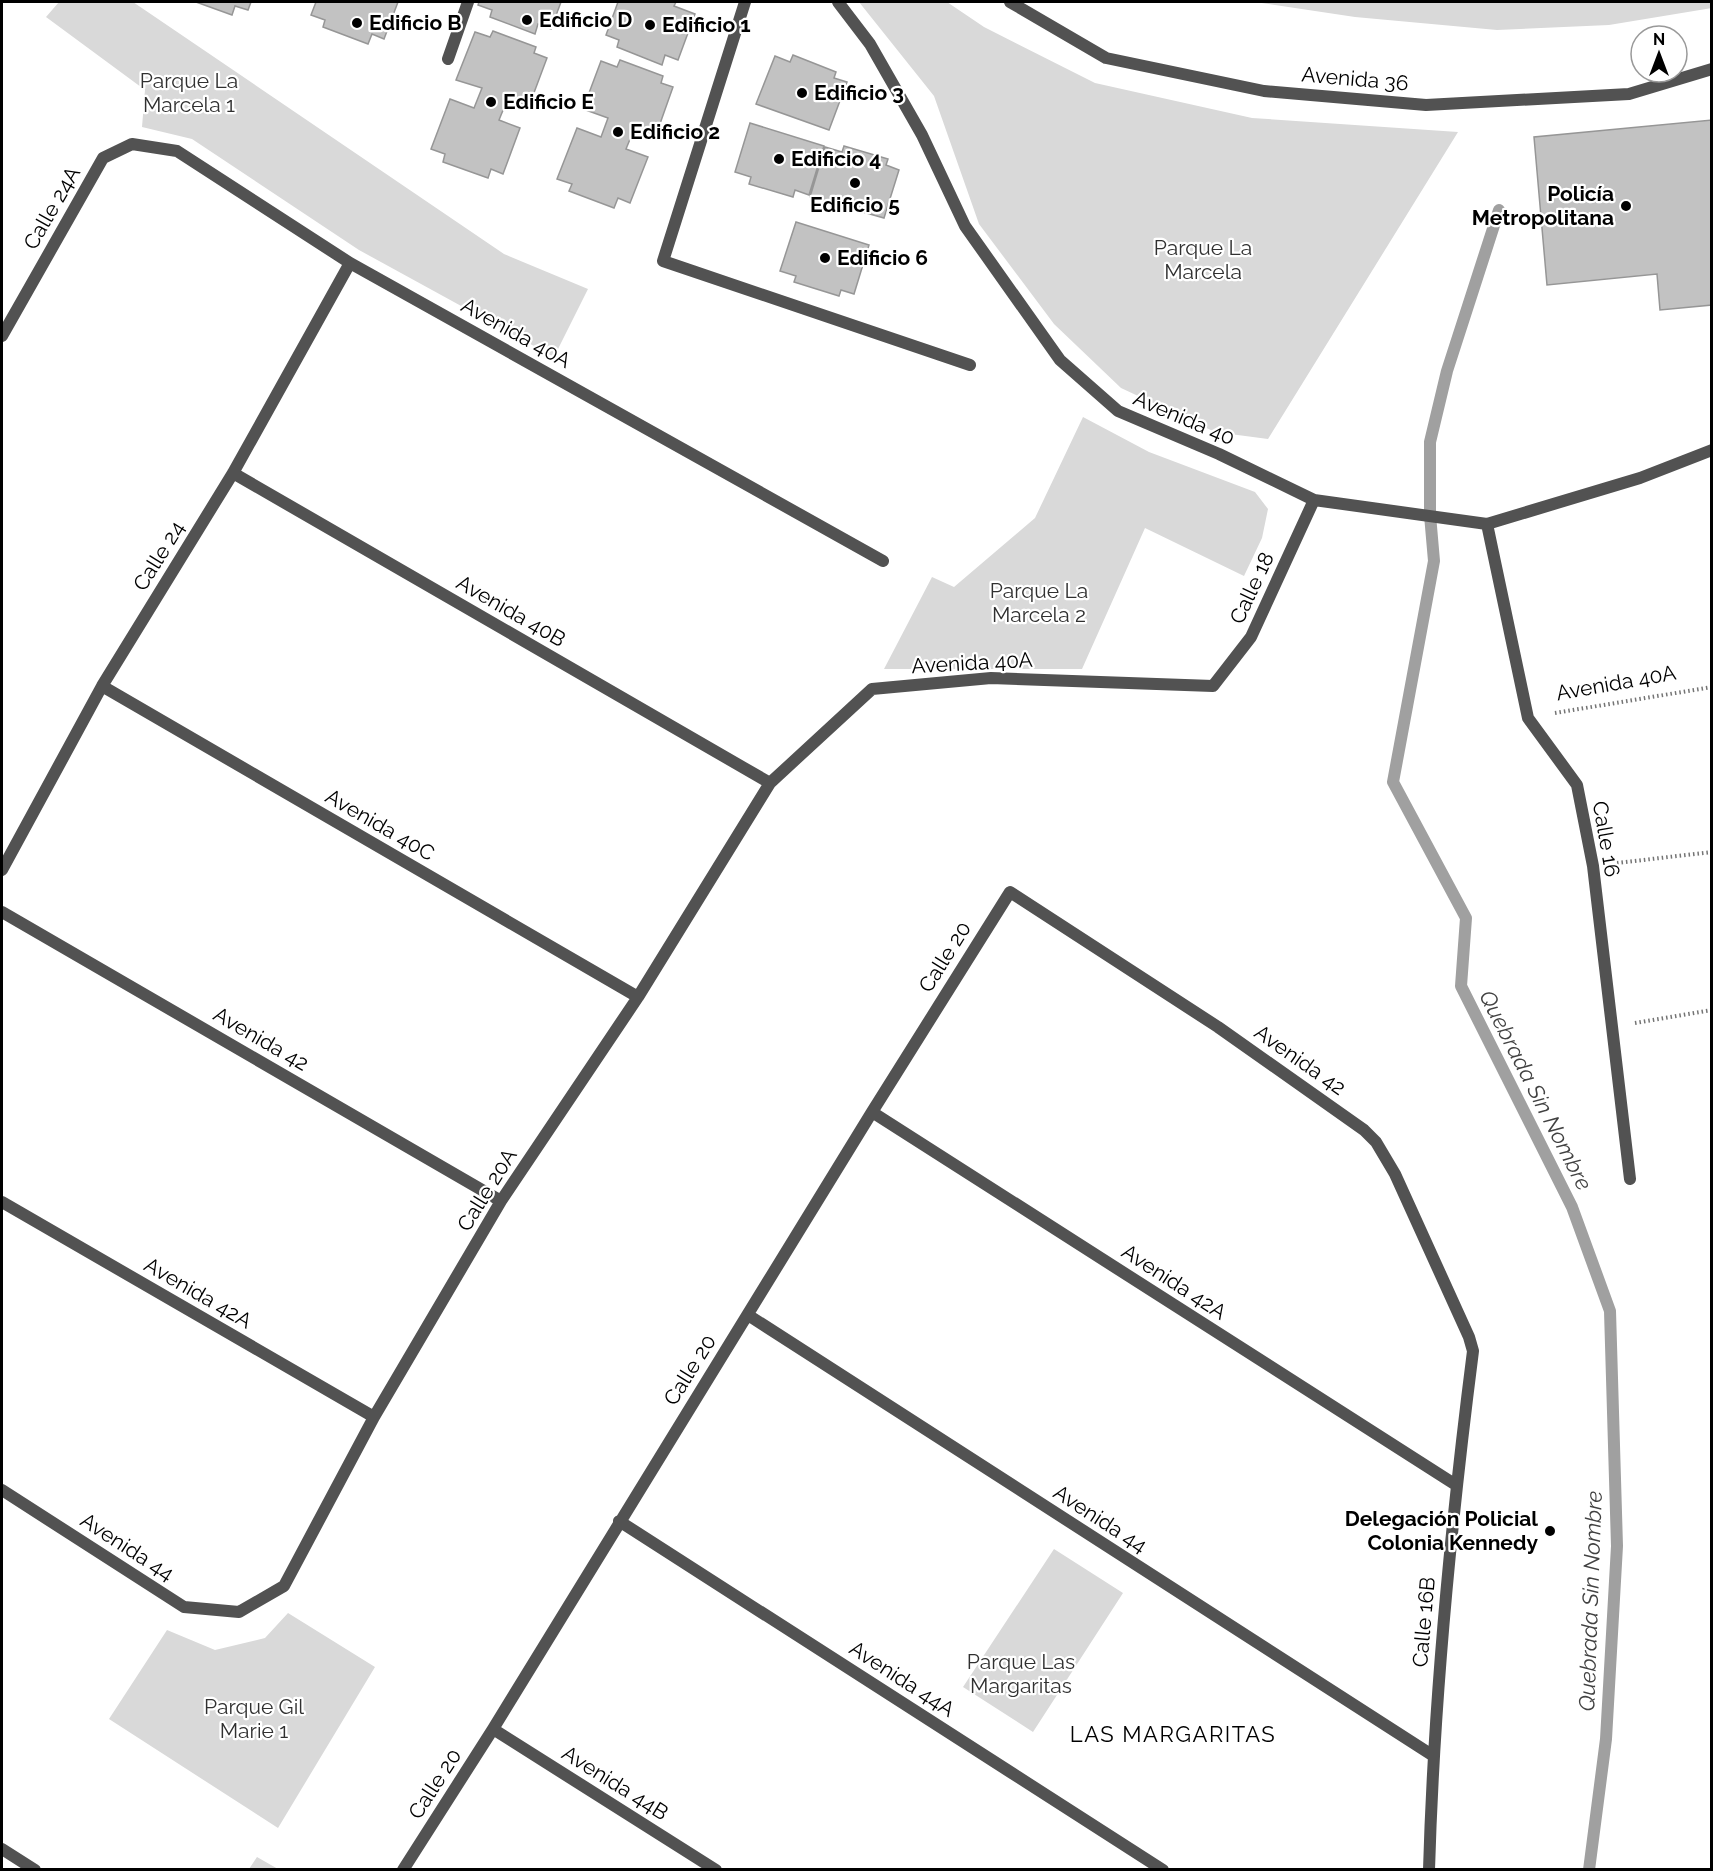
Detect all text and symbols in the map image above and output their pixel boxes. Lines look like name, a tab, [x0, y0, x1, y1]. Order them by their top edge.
place label: Edificio D	[539, 7, 632, 32]
place label: Edificio B	[369, 10, 462, 35]
place label: Edificio 1	[662, 12, 751, 37]
marker: Edificio D	[520, 13, 534, 27]
marker: Edificio B	[350, 16, 364, 30]
marker: Edificio 1	[643, 18, 657, 32]
north arrow	[1629, 24, 1689, 84]
text: N	[1653, 30, 1665, 49]
street label: Avenida 36	[1301, 61, 1410, 96]
park label: Parque La Marcela 1	[140, 68, 238, 117]
place label: Edificio 3	[814, 80, 904, 105]
marker: Edificio 3	[795, 86, 809, 100]
place label: Edificio E	[503, 89, 594, 114]
marker: Edificio E	[484, 95, 498, 109]
place label: Edificio 2	[630, 119, 720, 144]
marker: Edificio 2	[611, 125, 625, 139]
place label: Edificio 4	[791, 146, 881, 171]
marker: Edificio 4	[772, 152, 786, 166]
street label: Calle 24A	[18, 162, 85, 254]
marker: Edificio 5	[848, 176, 862, 190]
place label: Policía Metropolitana	[1472, 181, 1614, 230]
place label: Edificio 5	[810, 192, 900, 217]
marker: Policía Metropolitana	[1619, 199, 1633, 213]
park label: Parque La Marcela	[1154, 235, 1252, 284]
place label: Edificio 6	[837, 245, 928, 270]
marker: Edificio 6	[818, 251, 832, 265]
street label: Avenida 40A	[457, 292, 575, 373]
street label: Avenida 40	[1130, 385, 1239, 450]
street label: Calle 24	[127, 516, 190, 595]
street label: Calle 18	[1224, 548, 1279, 628]
street label: Avenida 40B	[452, 569, 570, 652]
park label: Parque La Marcela 2	[990, 578, 1088, 627]
street label: Avenida 40A	[911, 647, 1033, 678]
street label: Avenida 40A	[1554, 660, 1678, 705]
street label: Avenida 40C	[321, 783, 439, 866]
street label: Calle 16	[1588, 799, 1625, 879]
street label: Calle 20	[913, 917, 976, 997]
water label: Quebrada Sin Nombre	[1474, 986, 1598, 1194]
street label: Avenida 42	[209, 1001, 313, 1076]
street label: Avenida 42	[1250, 1019, 1351, 1100]
street label: Calle 20A	[451, 1144, 522, 1236]
street label: Avenida 42A	[1117, 1238, 1231, 1325]
street label: Avenida 42A	[140, 1252, 256, 1333]
street label: Calle 20	[658, 1330, 721, 1410]
street label: Avenida 44	[1049, 1479, 1152, 1558]
water label: Quebrada Sin Nombre	[1573, 1490, 1607, 1712]
place label: Delegación Policial Colonia Kennedy	[1345, 1506, 1538, 1555]
street label: Avenida 44	[76, 1507, 179, 1586]
marker: Delegación Policial Colonia Kennedy	[1543, 1524, 1557, 1538]
street label: Calle 16B	[1407, 1576, 1440, 1668]
street label: Avenida 44A	[845, 1635, 960, 1722]
park label: Parque Las Margaritas	[967, 1649, 1075, 1698]
park label: Parque Gil Marie 1	[204, 1694, 304, 1743]
district label: LAS MARGARITAS	[1070, 1721, 1276, 1747]
street label: Avenida 44B	[558, 1740, 673, 1825]
street label: Calle 20	[403, 1744, 467, 1824]

